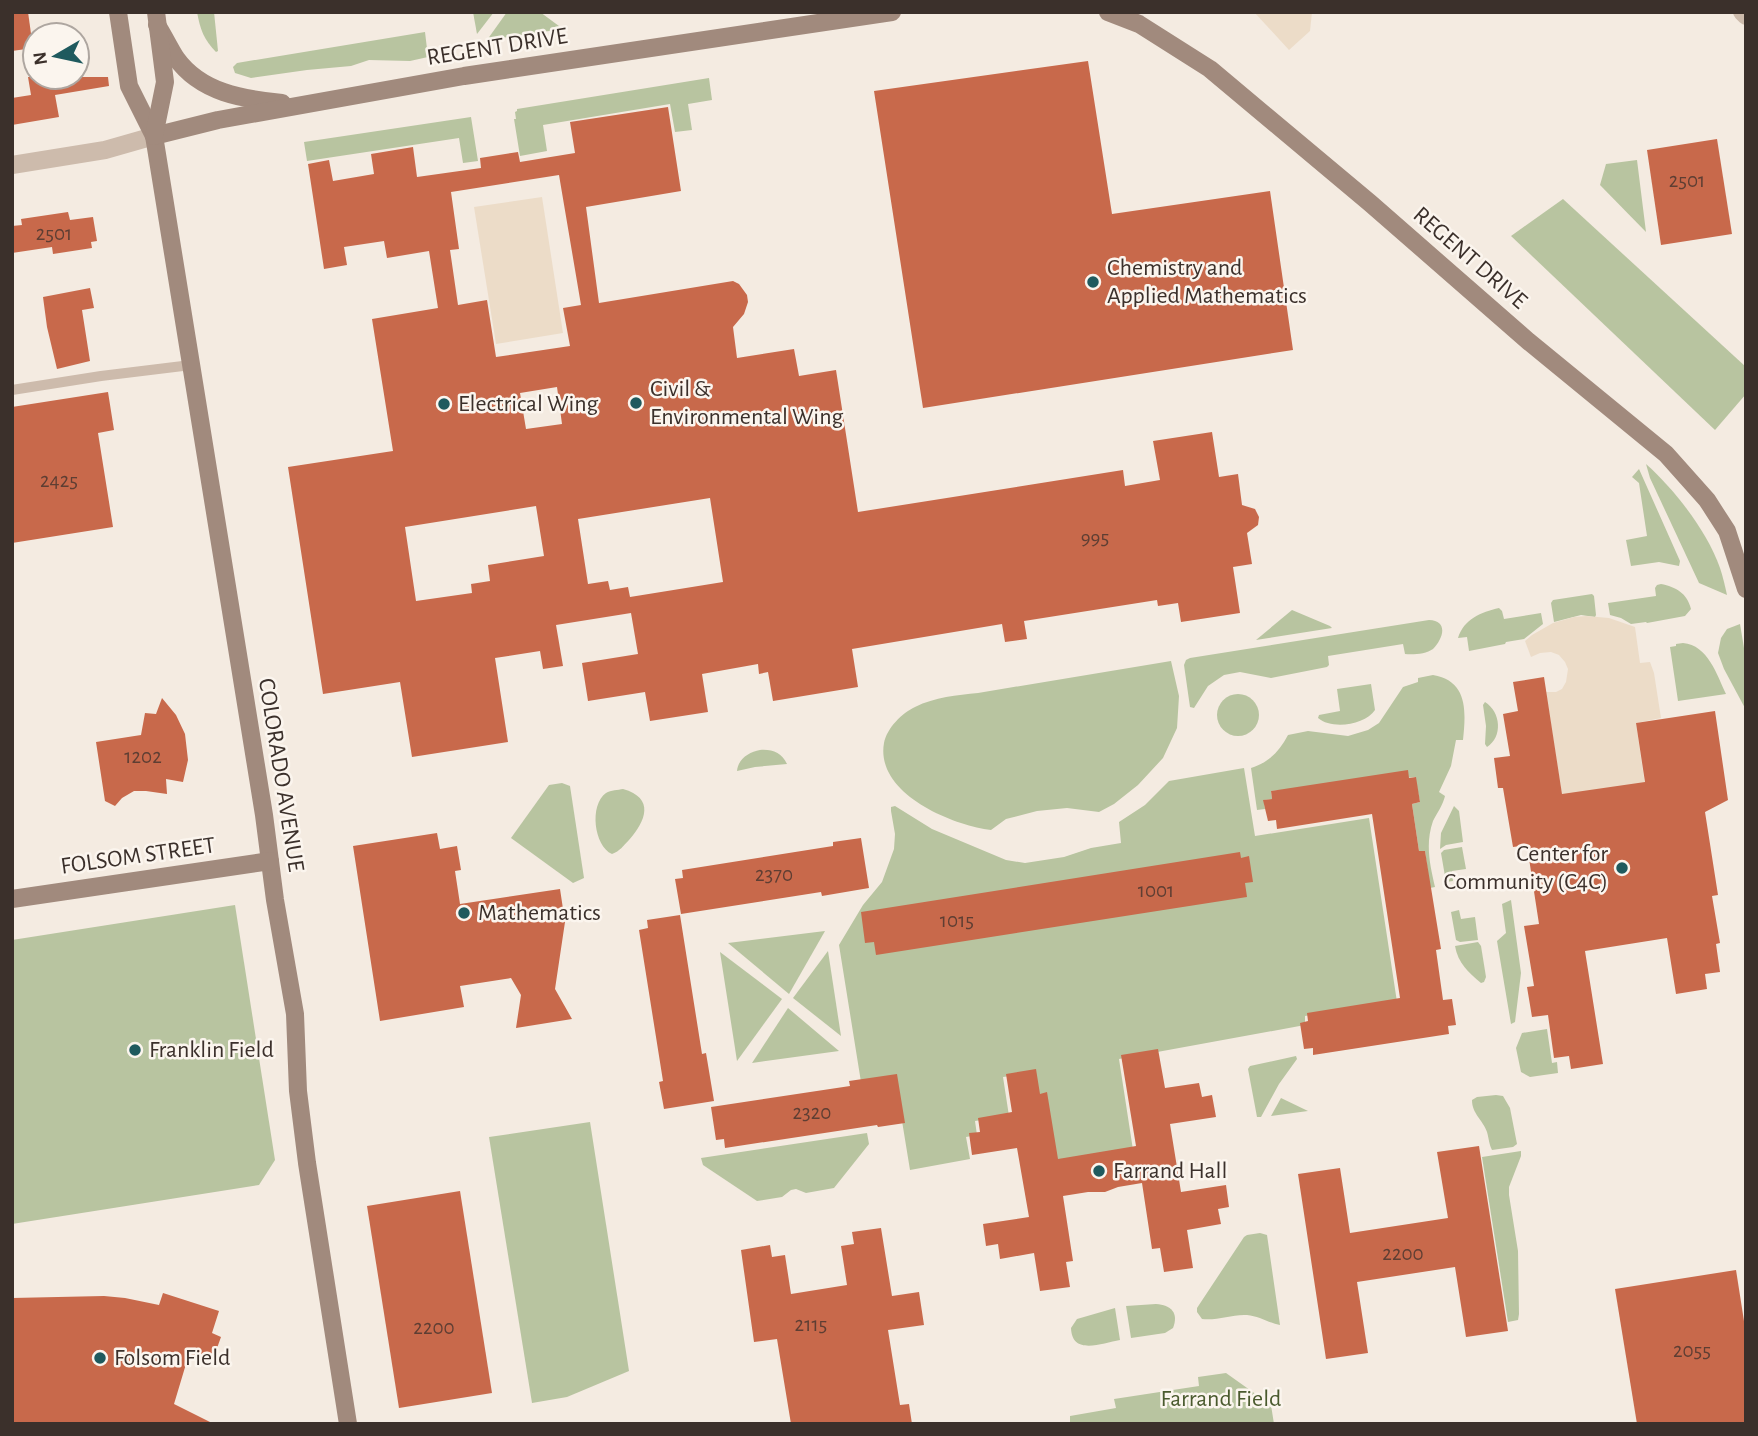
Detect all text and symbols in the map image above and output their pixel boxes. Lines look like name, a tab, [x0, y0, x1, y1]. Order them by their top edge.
north arrow	[21, 21, 91, 91]
street label: REGENT DRIVE	[425, 24, 570, 70]
text: N	[30, 50, 51, 66]
house number: 2501	[1669, 170, 1705, 191]
street label: REGENT DRIVE	[1408, 202, 1532, 314]
house number: 2501	[36, 223, 72, 244]
place label: Chemistry and Applied Mathematics	[1107, 256, 1307, 308]
marker: Chemistry and Applied Mathematics	[1085, 274, 1101, 290]
place label: Civil & Environmental Wing	[650, 377, 844, 429]
place label: Electrical Wing	[458, 392, 599, 416]
marker: Civil & Environmental Wing	[628, 395, 644, 411]
marker: Electrical Wing	[436, 396, 452, 412]
house number: 2425	[40, 470, 78, 491]
house number: 995	[1081, 527, 1109, 548]
street label: COLORADO AVENUE	[254, 677, 308, 874]
house number: 1202	[124, 746, 162, 767]
street label: FOLSOM STREET	[59, 833, 217, 879]
place label: Center for Community (C4C)	[1443, 842, 1608, 894]
marker: Center for Community (C4C)	[1614, 860, 1630, 876]
house number: 2370	[755, 864, 793, 885]
house number: 1001	[1138, 880, 1174, 901]
place label: Mathematics	[478, 901, 601, 925]
marker: Mathematics	[456, 905, 472, 921]
house number: 1015	[940, 910, 974, 931]
place label: Franklin Field	[149, 1038, 274, 1062]
marker: Franklin Field	[127, 1042, 143, 1058]
house number: 2320	[793, 1102, 831, 1123]
place label: Farrand Hall	[1113, 1159, 1227, 1183]
marker: Farrand Hall	[1091, 1163, 1107, 1179]
house number: 2200	[1382, 1243, 1424, 1264]
house number: 2115	[795, 1314, 827, 1335]
house number: 2200	[413, 1317, 455, 1338]
house number: 2055	[1673, 1340, 1711, 1361]
place label: Folsom Field	[114, 1346, 231, 1370]
marker: Folsom Field	[92, 1350, 108, 1366]
park label: Farrand Field	[1160, 1387, 1282, 1411]

